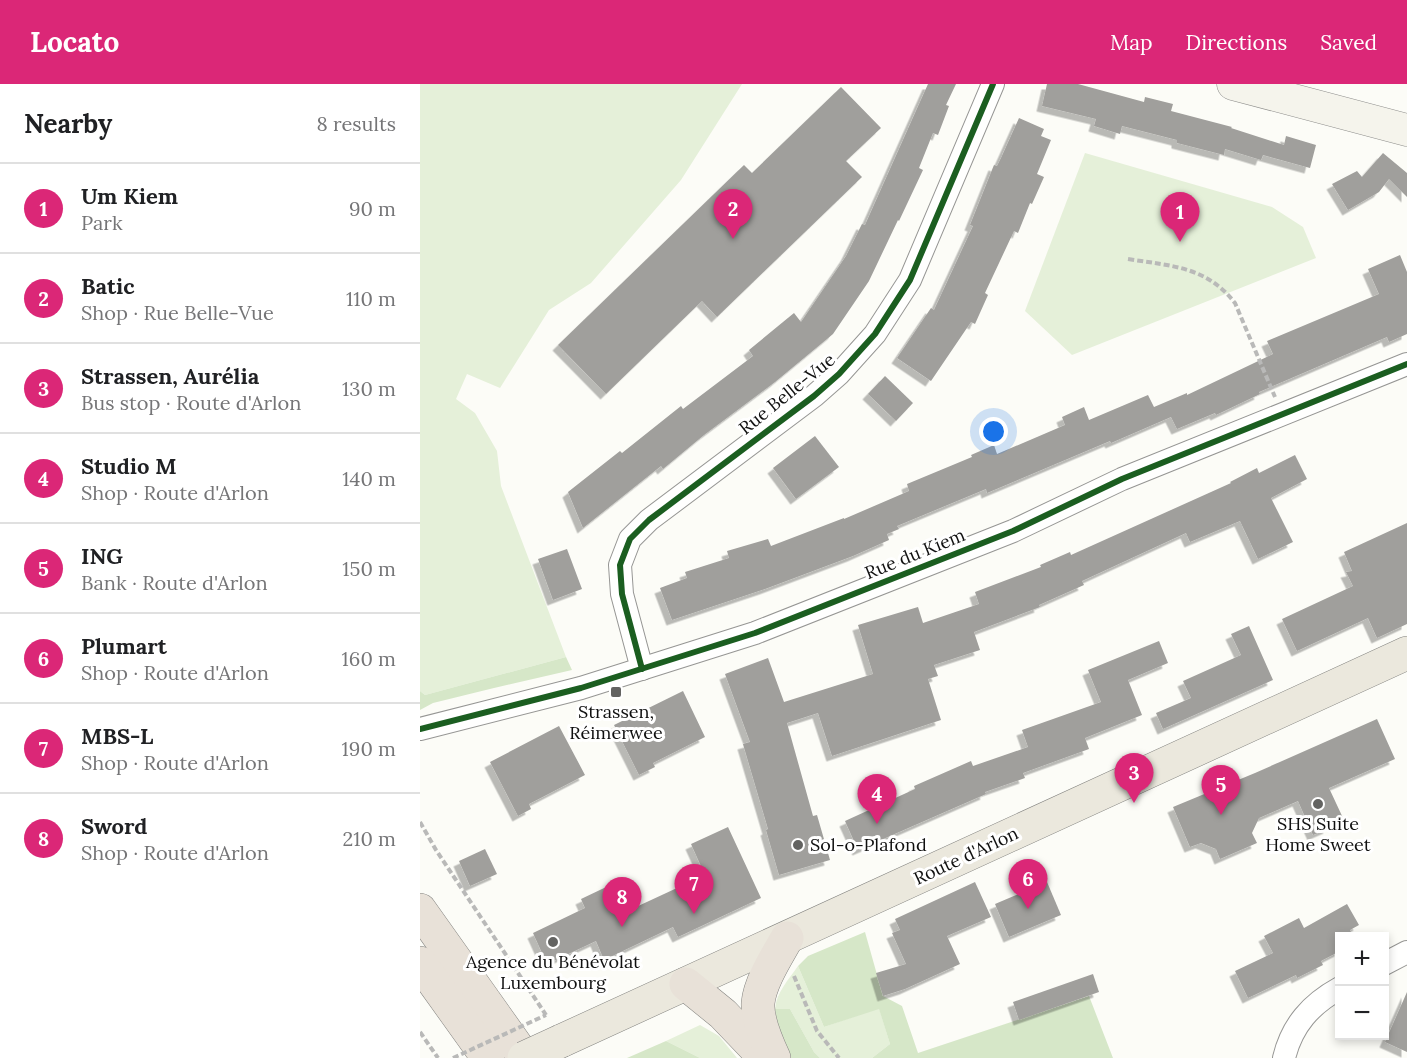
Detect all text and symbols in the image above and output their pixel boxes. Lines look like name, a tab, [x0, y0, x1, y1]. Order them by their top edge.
text: Locato	[30, 24, 119, 60]
text: Map	[1110, 29, 1153, 56]
text: Directions	[1186, 29, 1287, 56]
text: Saved	[1320, 29, 1377, 56]
text: Nearby	[24, 107, 112, 140]
text: 8 results	[317, 111, 396, 136]
text: Um Kiem	[81, 182, 178, 210]
pin: 2	[714, 190, 752, 239]
pin: 1	[1160, 192, 1200, 242]
text: 1	[39, 196, 48, 221]
text: 90 m	[349, 196, 396, 221]
text: Park	[81, 210, 123, 235]
text: Batic	[81, 272, 135, 300]
text: 2	[38, 286, 49, 311]
text: 110 m	[346, 286, 396, 311]
text: Shop · Rue Belle-Vue	[81, 300, 274, 325]
street label: Rue Belle-Vue	[734, 348, 840, 439]
text: Strassen, Aurélia	[81, 362, 259, 390]
text: 3	[38, 376, 49, 401]
text: 130 m	[342, 376, 396, 401]
text: Bus stop · Route d'Arlon	[81, 390, 301, 415]
your location	[979, 417, 1008, 446]
text: Studio M	[81, 452, 177, 480]
text: 4	[38, 466, 49, 491]
text: 140 m	[342, 466, 396, 491]
text: Shop · Route d'Arlon	[81, 480, 269, 505]
street label: Rue du Kiem	[861, 523, 968, 584]
text: ING	[81, 542, 123, 570]
text: 5	[38, 556, 49, 581]
text: 150 m	[342, 556, 396, 581]
text: Bank · Route d'Arlon	[81, 570, 268, 595]
text: Plumart	[81, 632, 167, 660]
text: 6	[38, 646, 49, 671]
text: 160 m	[342, 646, 396, 671]
text: Shop · Route d'Arlon	[81, 660, 269, 685]
marker: Strassen, Réimerwee	[609, 685, 623, 699]
place label: Strassen, Réimerwee	[569, 700, 663, 744]
text: MBS-L	[81, 722, 153, 750]
text: 7	[39, 736, 48, 761]
text: 190 m	[342, 736, 396, 761]
text: Shop · Route d'Arlon	[81, 750, 269, 775]
pin: 3	[1114, 754, 1154, 803]
pin: 5	[1202, 766, 1240, 815]
pin: 4	[858, 774, 896, 824]
marker: SHS Suite Home Sweet	[1311, 797, 1325, 811]
text: Sword	[81, 812, 147, 840]
place label: SHS Suite Home Sweet	[1265, 812, 1371, 856]
street label: Route d'Arlon	[910, 821, 1022, 890]
text: 8	[38, 826, 49, 851]
text: 210 m	[342, 826, 396, 851]
place label: Sol-o-Plafond	[810, 833, 927, 856]
marker: Sol-o-Plafond	[791, 838, 805, 852]
text: Shop · Route d'Arlon	[81, 840, 269, 865]
pin: 6	[1008, 860, 1048, 909]
pin: 7	[674, 864, 714, 914]
pin: 8	[602, 878, 642, 927]
map controls	[1335, 932, 1389, 1040]
button: +	[1335, 932, 1389, 986]
marker: Agence du Bénévolat Luxembourg	[546, 935, 560, 949]
place label: Agence du Bénévolat Luxembourg	[465, 950, 640, 994]
button: −	[1335, 986, 1389, 1040]

